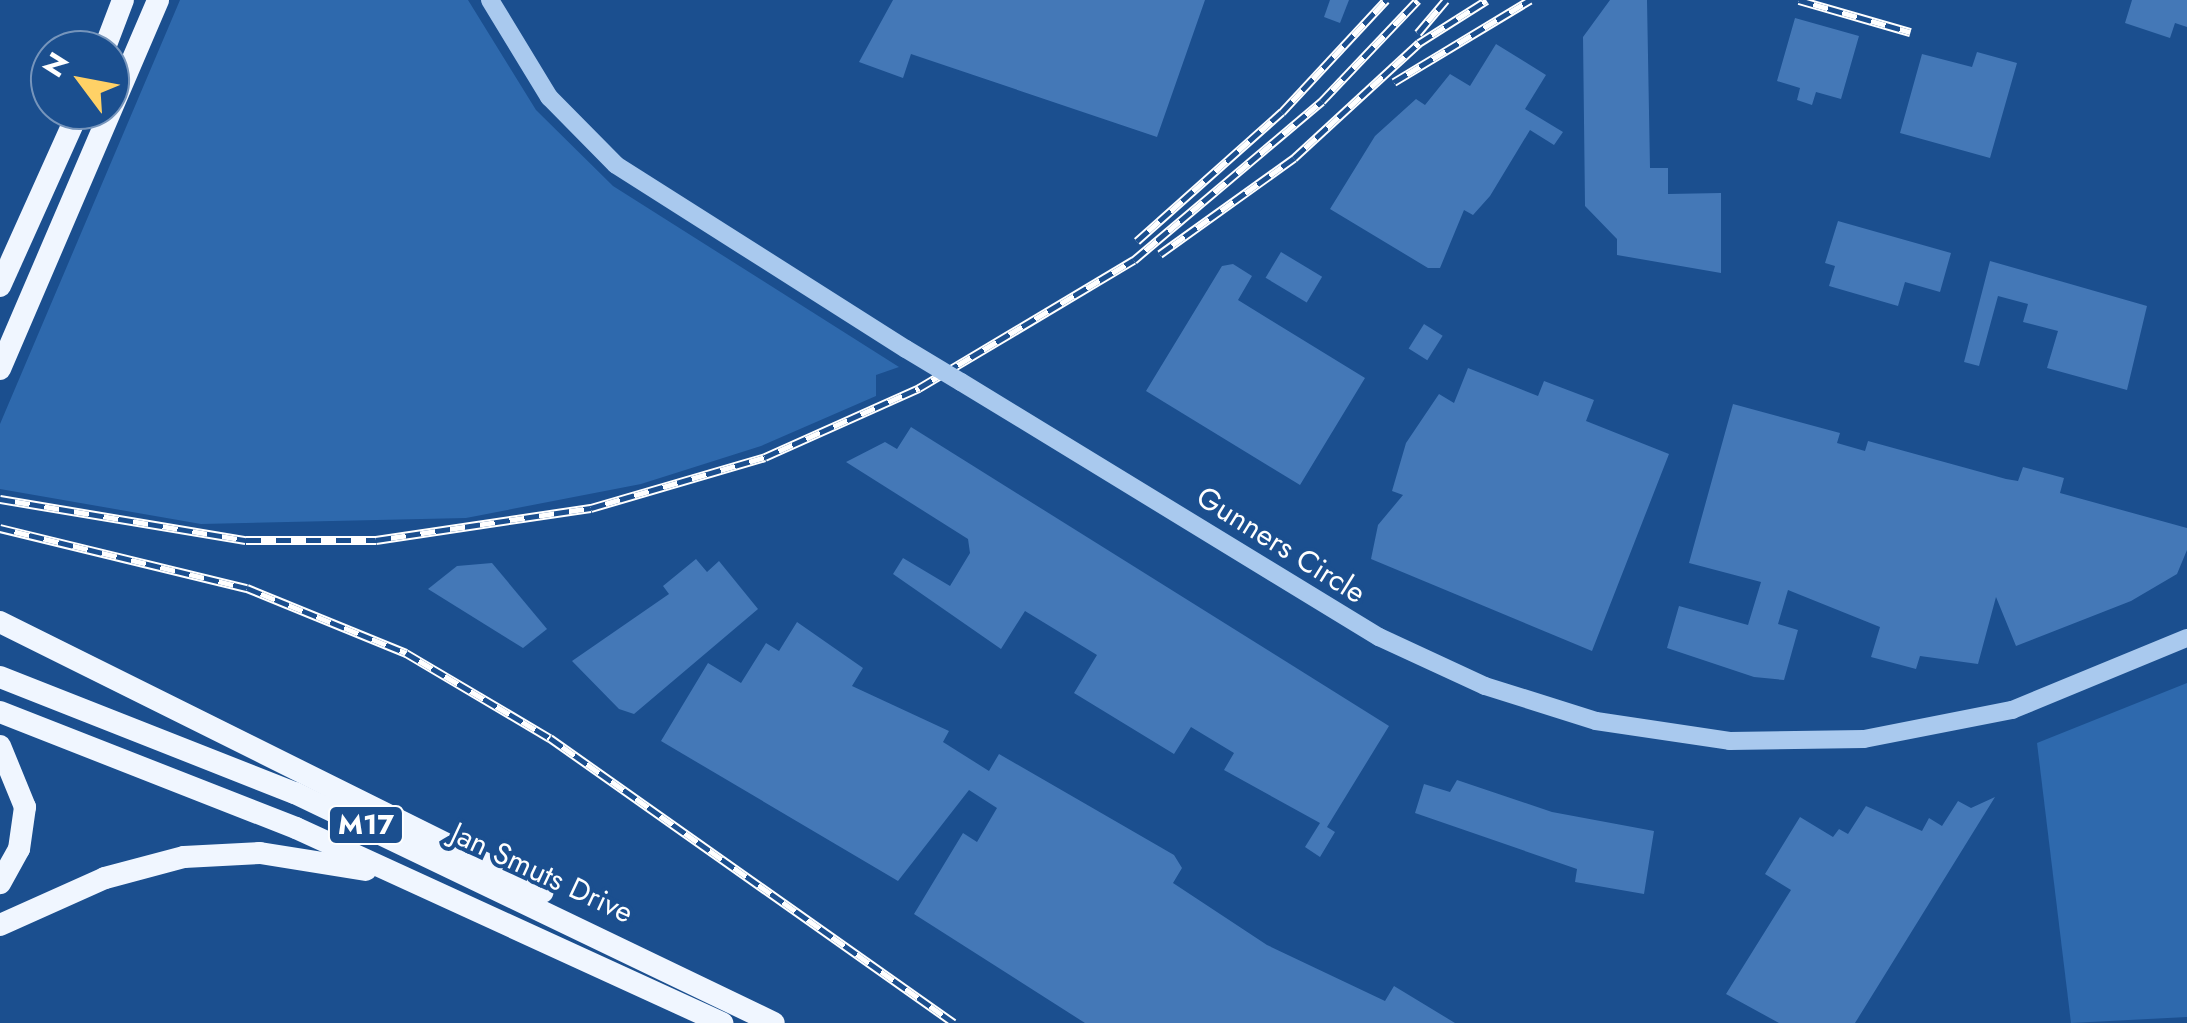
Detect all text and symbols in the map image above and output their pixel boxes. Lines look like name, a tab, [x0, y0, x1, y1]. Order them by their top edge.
north arrow	[30, 30, 130, 130]
text: N	[33, 45, 79, 85]
street label: Gunners Circle	[1190, 479, 1372, 611]
road number: M17	[326, 802, 406, 848]
street label: Jan Smuts Drive	[445, 815, 639, 931]

